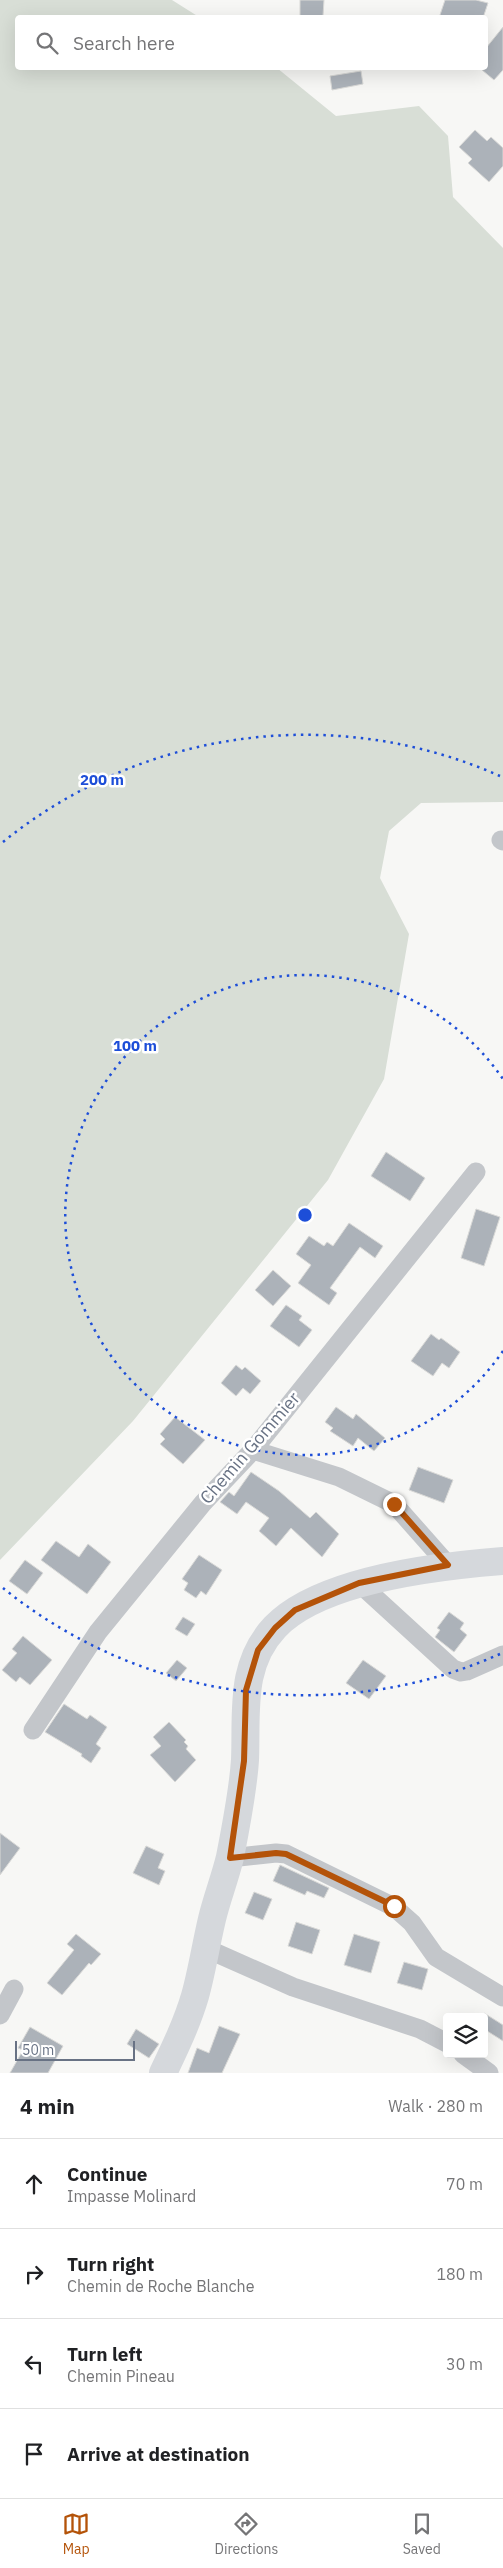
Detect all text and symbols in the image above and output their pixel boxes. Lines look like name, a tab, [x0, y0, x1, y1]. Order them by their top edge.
search box	[15, 15, 488, 70]
icon: search	[33, 29, 61, 57]
text: Search here	[73, 31, 175, 55]
text: 200 m	[80, 770, 124, 789]
text: 100 m	[113, 1036, 157, 1055]
centre of rings	[296, 1206, 314, 1224]
street label: Chemin Gommier	[195, 1387, 305, 1508]
route end	[383, 1493, 406, 1516]
route start	[383, 1895, 406, 1918]
map controls	[443, 2013, 488, 2058]
button: layers	[443, 2013, 488, 2058]
scale bar	[15, 2038, 135, 2061]
text: 50 m	[22, 2041, 54, 2059]
text: 4 min	[20, 2092, 75, 2120]
text: Walk · 280 m	[388, 2096, 483, 2116]
text: Continue	[67, 2162, 147, 2186]
icon: ahead	[20, 2170, 48, 2198]
text: 70 m	[446, 2174, 483, 2194]
text: Impasse Molinard	[67, 2186, 196, 2206]
text: Turn right	[67, 2252, 154, 2276]
icon: right	[20, 2260, 48, 2288]
text: 180 m	[436, 2264, 483, 2284]
text: Chemin de Roche Blanche	[67, 2276, 255, 2296]
text: Turn left	[67, 2342, 143, 2366]
icon: left	[20, 2350, 48, 2378]
text: 30 m	[446, 2354, 483, 2374]
text: Chemin Pineau	[67, 2366, 175, 2386]
icon: arrive	[20, 2440, 48, 2468]
text: Arrive at destination	[67, 2442, 250, 2466]
tab: Map	[62, 2510, 90, 2558]
tab: Directions	[215, 2510, 278, 2558]
tab: Saved	[403, 2510, 441, 2558]

